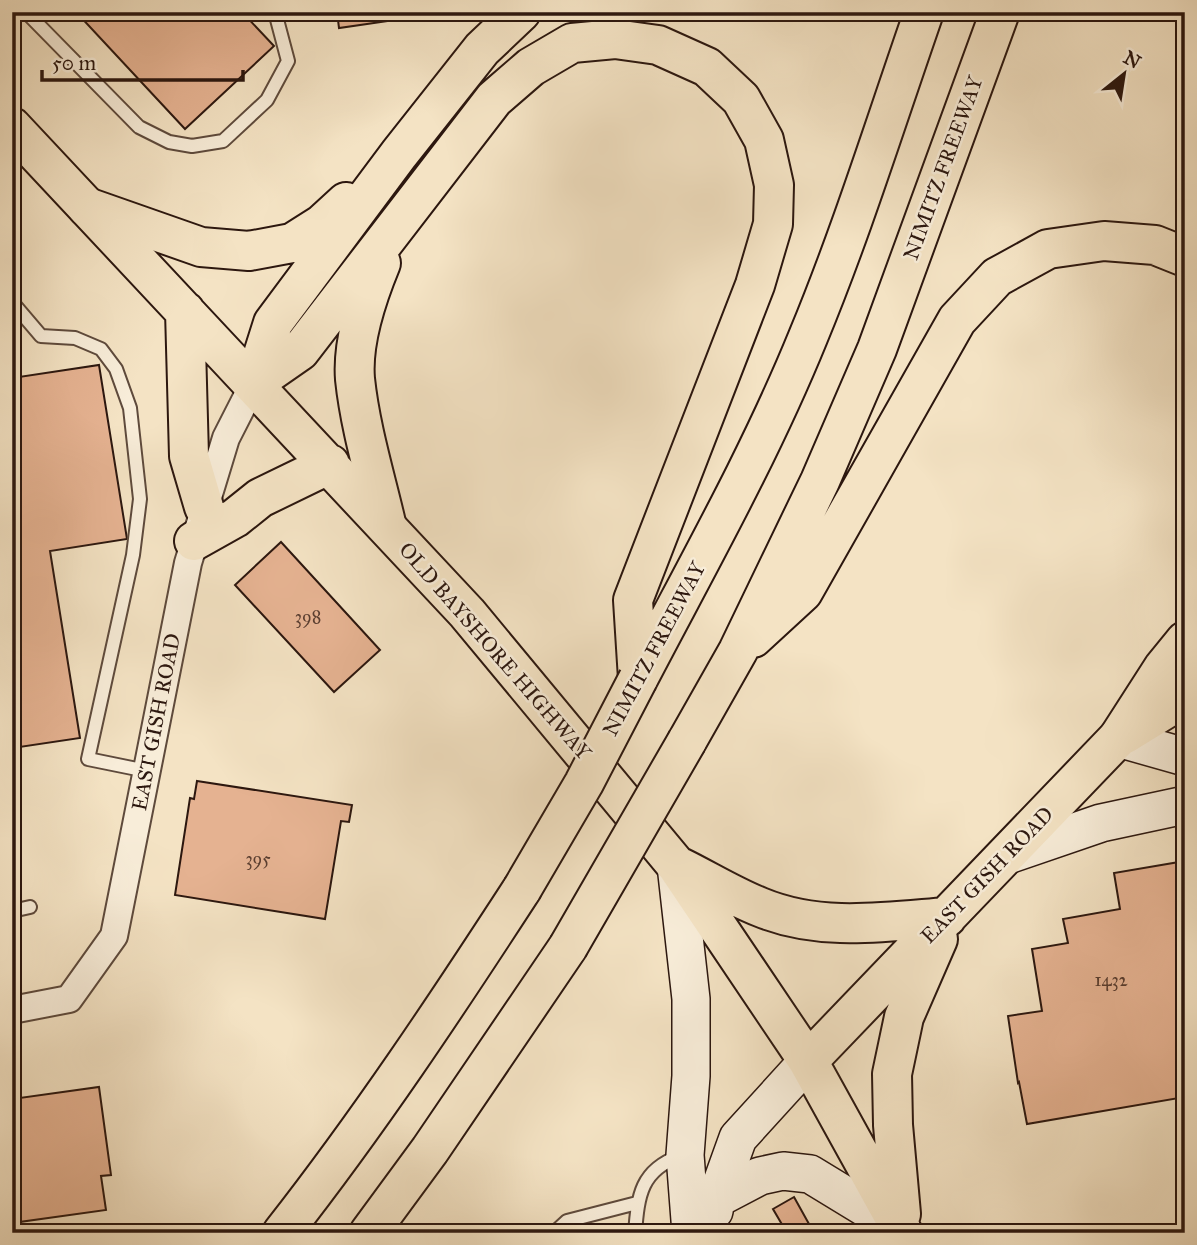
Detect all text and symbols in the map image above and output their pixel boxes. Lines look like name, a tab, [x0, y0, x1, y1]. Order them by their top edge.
scale bar	[42, 38, 243, 82]
north arrow	[1088, 38, 1158, 108]
text: N	[1120, 46, 1145, 74]
text: 50 m	[52, 50, 97, 76]
street label: NIMITZ FREEWAY	[898, 72, 989, 264]
street label: OLD BAYSHORE HIGHWAY	[393, 537, 597, 766]
street label: NIMITZ FREEWAY	[597, 557, 711, 741]
house number: 398	[295, 606, 321, 628]
street label: EAST GISH ROAD	[126, 631, 186, 813]
street label: EAST GISH ROAD	[915, 801, 1059, 949]
house number: 395	[245, 848, 271, 870]
house number: 1432	[1094, 969, 1128, 991]

